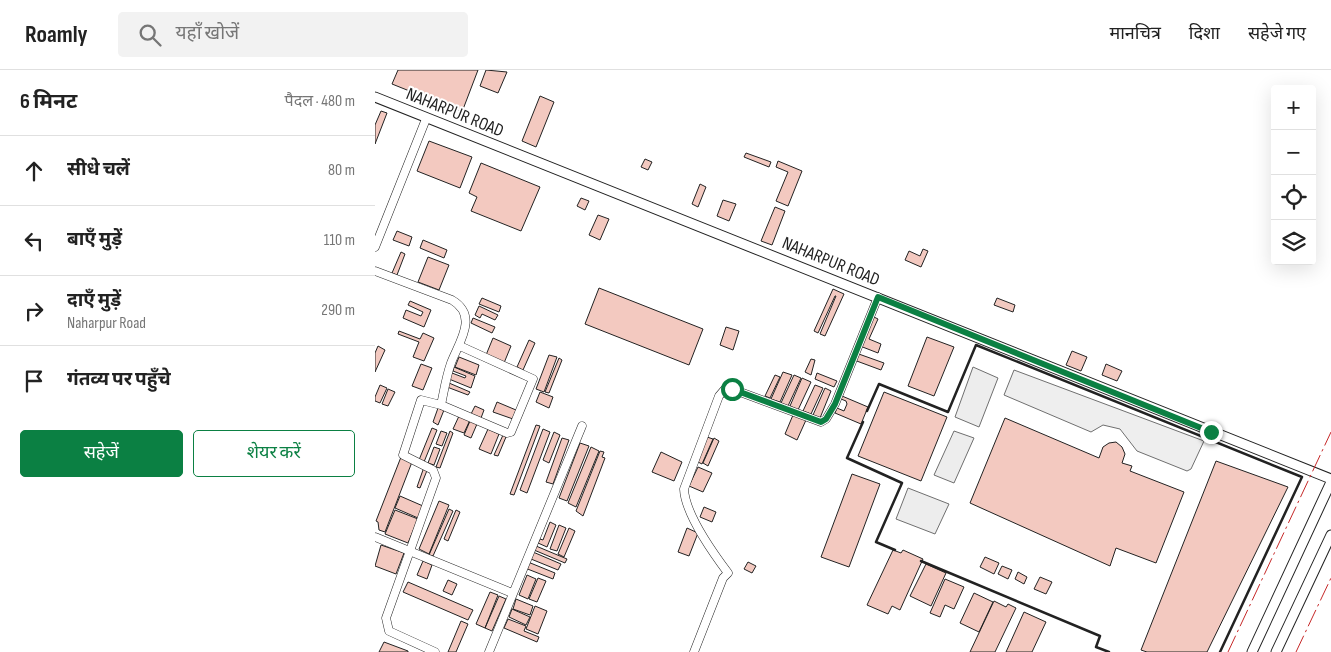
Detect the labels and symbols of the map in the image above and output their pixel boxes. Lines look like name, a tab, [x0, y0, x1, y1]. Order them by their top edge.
street label: NAHARPUR ROAD	[403, 83, 507, 142]
street label: NAHARPUR ROAD	[779, 232, 883, 291]
route start	[721, 378, 744, 401]
route end	[1200, 421, 1223, 444]

